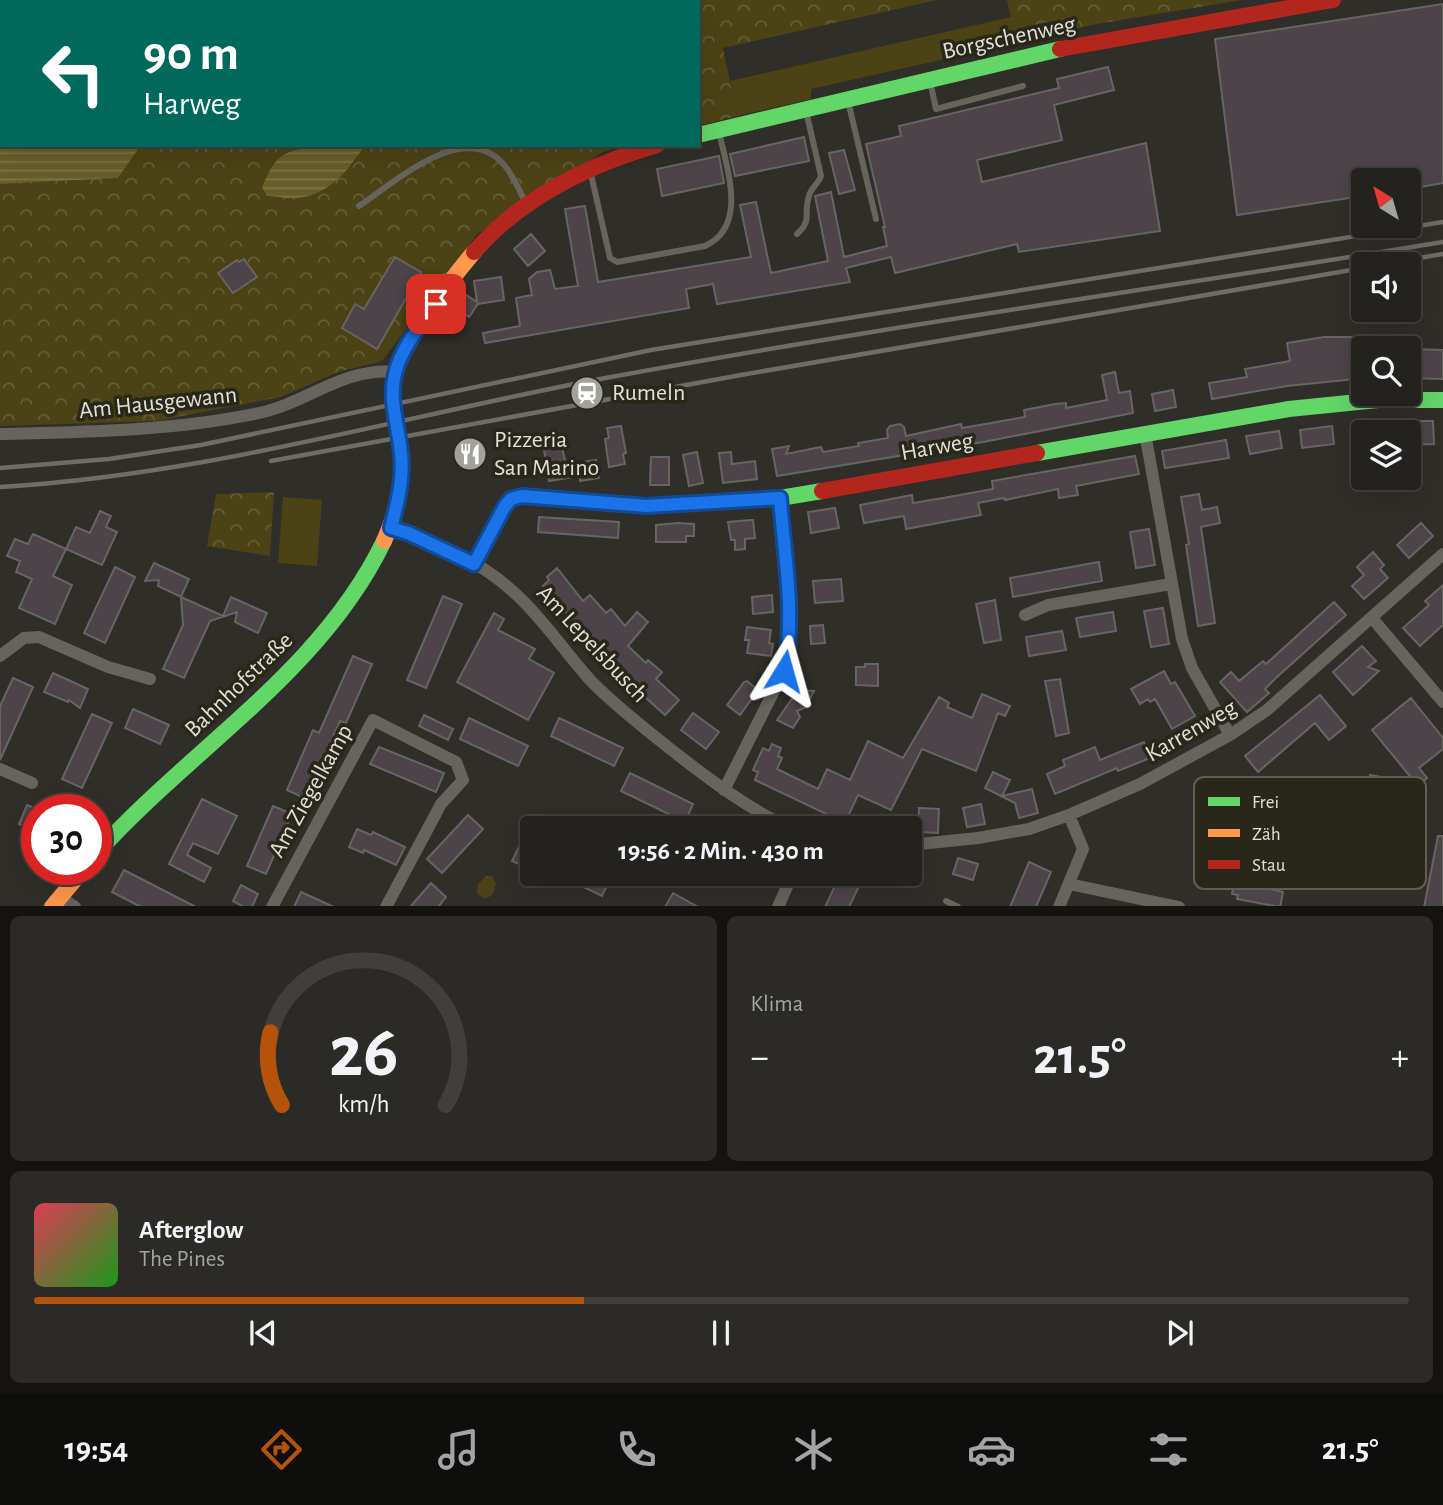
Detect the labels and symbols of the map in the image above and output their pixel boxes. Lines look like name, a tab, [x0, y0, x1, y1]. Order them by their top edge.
street label: Borgschenweg	[940, 12, 1078, 64]
north arrow	[1351, 168, 1421, 238]
pin	[406, 274, 466, 334]
station icon: Rumeln	[568, 374, 606, 412]
place label: Rumeln	[612, 381, 685, 405]
street label: Am Hausgewann	[78, 383, 238, 423]
place label: Pizzeria San Marino	[494, 428, 599, 480]
street label: Harweg	[899, 429, 975, 465]
restaurant icon: Pizzeria San Marino	[451, 435, 489, 473]
street label: Am Lepelsbusch	[532, 581, 652, 707]
street label: Bahnhofstraße	[181, 628, 297, 742]
position arrow	[747, 634, 821, 708]
street label: Karrenweg	[1141, 695, 1241, 767]
street label: Am Ziegelkamp	[265, 721, 357, 861]
legend	[1194, 777, 1426, 889]
text: Frei	[1252, 793, 1279, 812]
speed limit sign: 30	[21, 794, 112, 885]
text: Zäh	[1252, 825, 1281, 844]
text: Stau	[1252, 856, 1286, 875]

